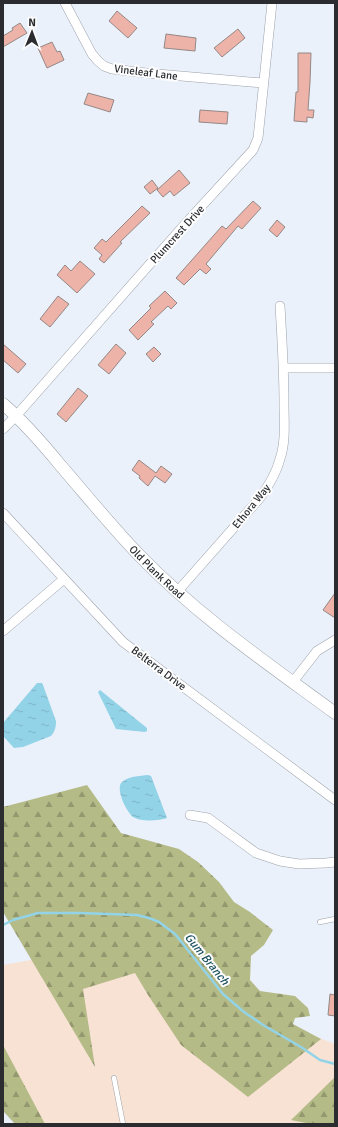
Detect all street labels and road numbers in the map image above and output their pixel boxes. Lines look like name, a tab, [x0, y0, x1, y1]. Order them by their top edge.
street label: Vineleaf Lane	[113, 62, 178, 83]
street label: Plumcrest Drive	[148, 202, 207, 266]
street label: Ethora Way	[230, 481, 274, 531]
street label: Old Plank Road	[126, 543, 187, 602]
street label: Belterra Drive	[129, 644, 189, 693]

